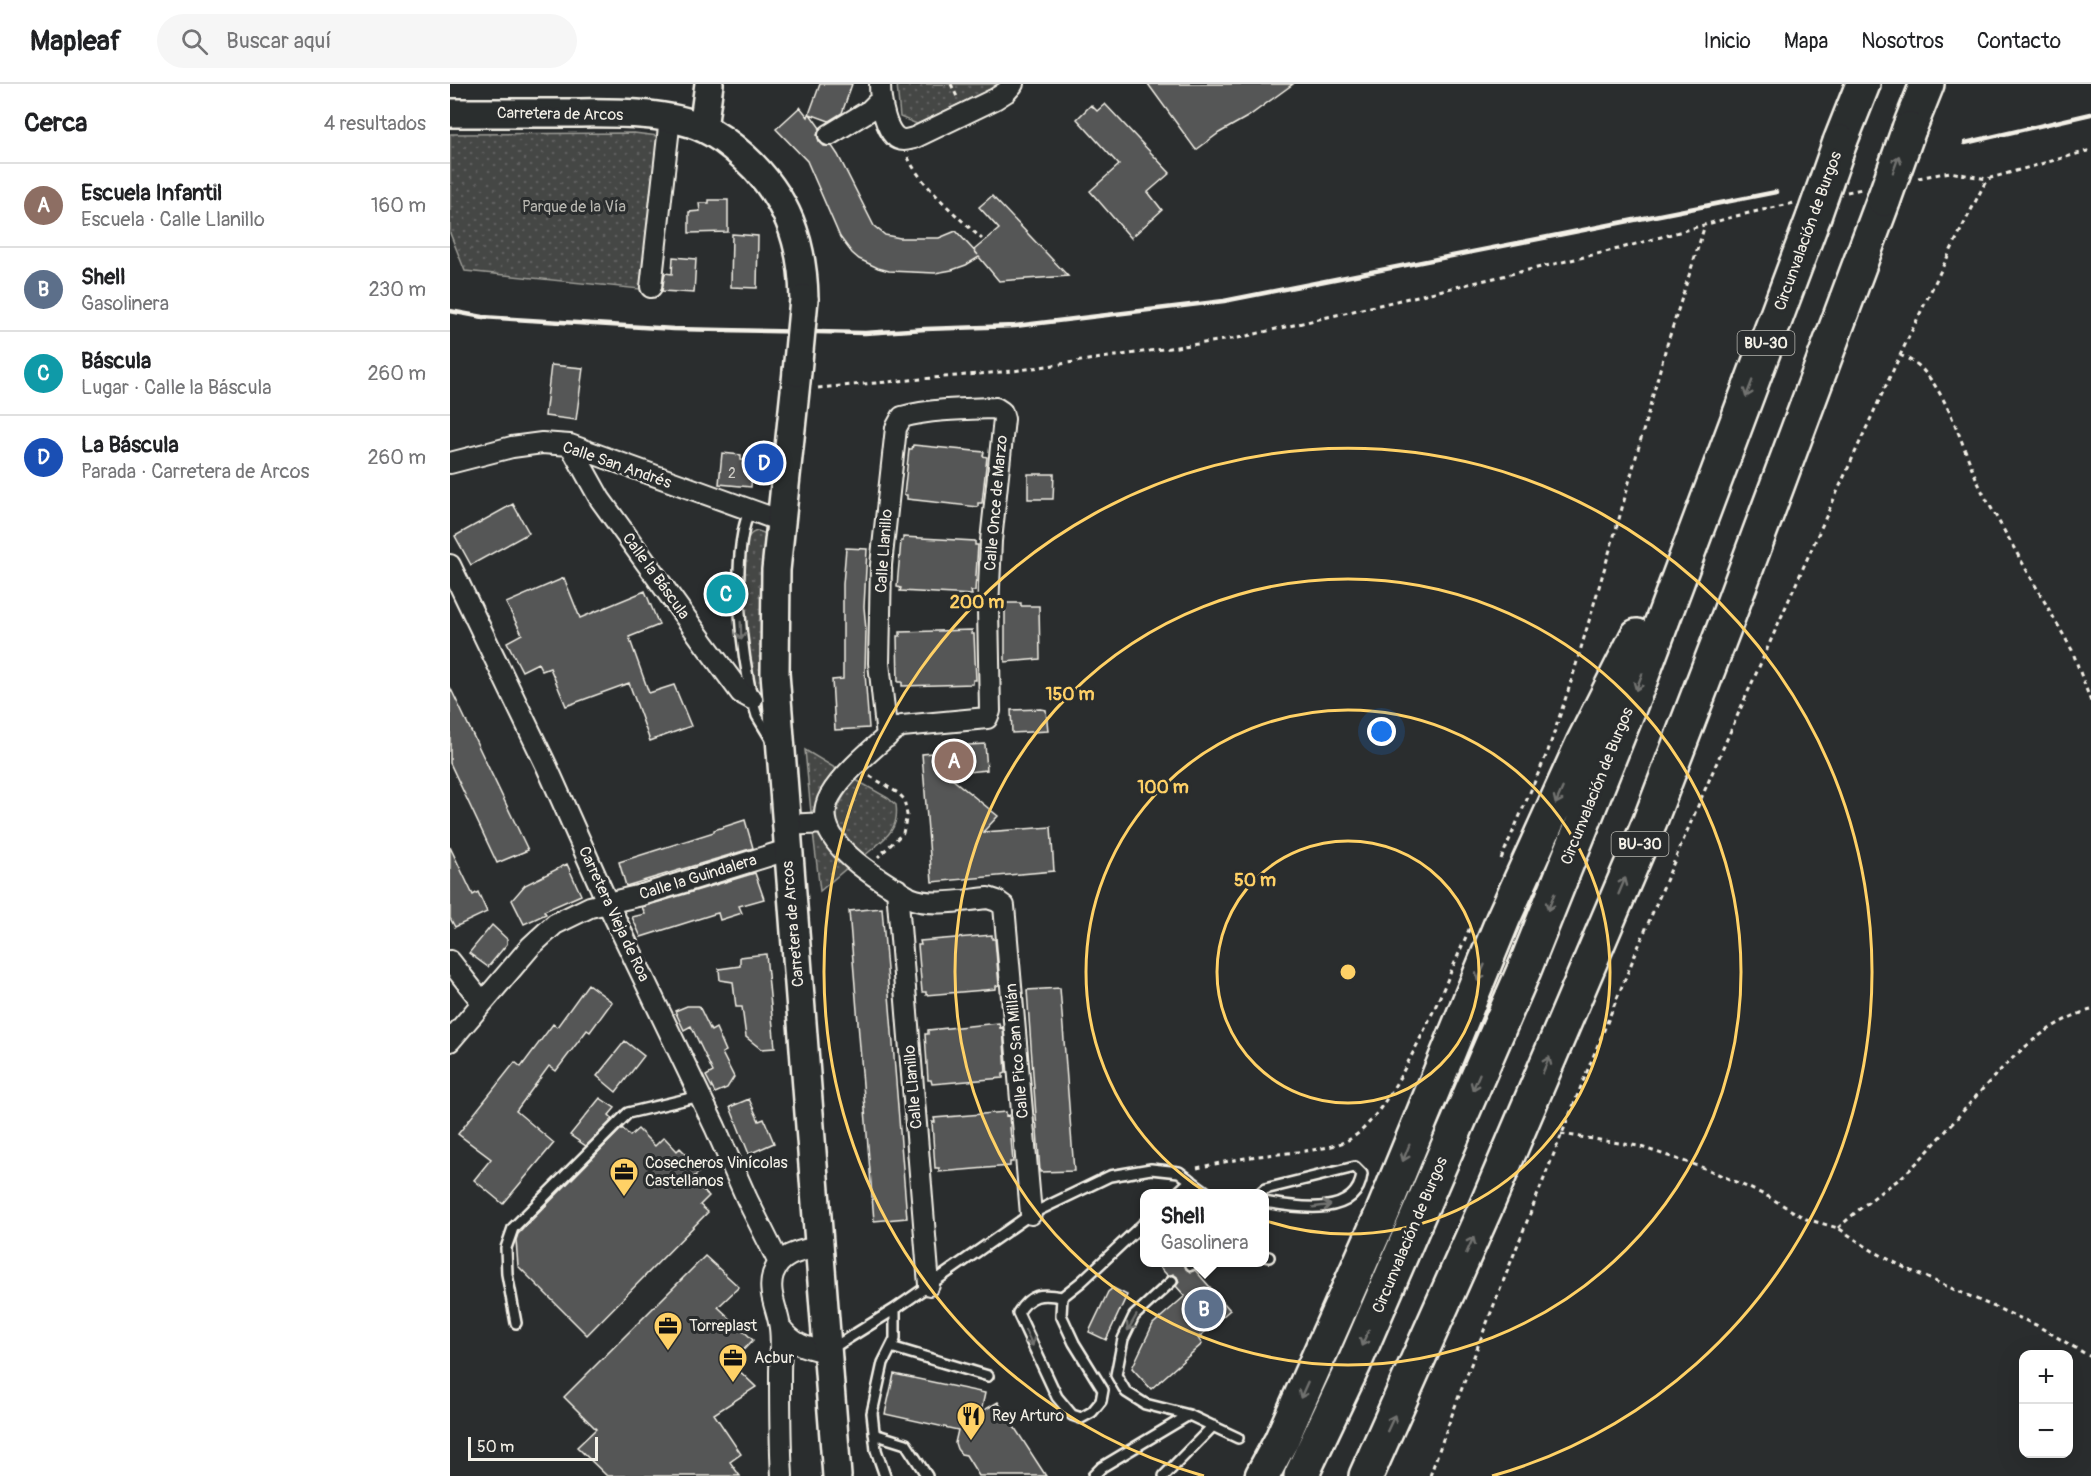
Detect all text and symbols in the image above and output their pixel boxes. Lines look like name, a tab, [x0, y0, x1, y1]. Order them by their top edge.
search box	[157, 14, 577, 68]
text: Mapleaf	[30, 24, 121, 59]
icon: search	[178, 25, 211, 58]
text: Buscar aquí	[226, 27, 331, 55]
text: Inicio	[1704, 28, 1751, 55]
text: Mapa	[1784, 28, 1828, 55]
text: Nosotros	[1861, 28, 1944, 55]
text: Contacto	[1977, 28, 2061, 55]
street label: Carretera de Arcos	[497, 103, 623, 125]
text: Cerca	[24, 107, 87, 139]
text: 4 resultados	[324, 111, 426, 136]
street label: Circunvalación de Burgos	[1770, 149, 1846, 313]
one-way arrow	[1892, 155, 1903, 174]
text: Escuela Infantil	[81, 179, 222, 207]
text: A	[37, 193, 50, 218]
text: 160 m	[371, 193, 426, 218]
park label: Parque de la Vía	[522, 197, 626, 217]
text: Escuela · Calle Llanillo	[81, 207, 265, 232]
text: Shell	[81, 263, 125, 291]
text: B	[38, 277, 49, 302]
text: 230 m	[369, 277, 426, 302]
text: Gasolinera	[81, 291, 169, 316]
road number: BU-30	[1738, 331, 1794, 355]
text: Báscula	[81, 347, 151, 375]
text: C	[37, 361, 50, 386]
text: 260 m	[367, 361, 426, 386]
text: Lugar · Calle la Báscula	[81, 375, 272, 400]
one-way arrow	[1743, 379, 1754, 398]
text: La Báscula	[81, 431, 179, 459]
street label: Calle Once de Marzo	[980, 434, 1012, 572]
street label: Calle San Andrés	[560, 437, 674, 493]
pin: D	[744, 440, 784, 485]
text: D	[37, 445, 50, 470]
text: 260 m	[367, 445, 426, 470]
text: Parada · Carretera de Arcos	[81, 459, 309, 484]
house number: 2	[728, 465, 736, 482]
street label: Calle Llanillo	[871, 508, 897, 594]
street label: Calle la Báscula	[618, 529, 694, 623]
pin: C	[706, 572, 746, 616]
text: 200 m	[950, 591, 1004, 614]
one-way arrow	[736, 620, 747, 640]
one-way arrow	[1633, 672, 1644, 691]
text: 150 m	[1046, 683, 1095, 706]
street label: Circunvalación de Burgos	[1556, 704, 1638, 868]
your location	[1367, 717, 1396, 746]
pin: A	[934, 738, 974, 784]
text: 100 m	[1137, 776, 1189, 799]
one-way arrow	[1553, 787, 1564, 805]
road number: BU-30	[1612, 832, 1668, 856]
street label: Carretera Vieja de Roa	[574, 843, 654, 985]
street label: Calle la Guindalera	[637, 850, 759, 904]
street label: Carretera de Arcos	[778, 860, 808, 988]
text: 50 m	[1234, 869, 1276, 892]
one-way arrow	[1617, 877, 1628, 896]
one-way arrow	[1545, 892, 1556, 911]
centre of rings	[1338, 962, 1358, 982]
one-way arrow	[1475, 963, 1486, 982]
street label: Calle Pico San Millán	[1001, 983, 1033, 1119]
street label: Calle Llanillo	[899, 1044, 927, 1130]
one-way arrow	[1541, 1057, 1552, 1075]
one-way arrow	[1470, 1072, 1481, 1091]
one-way arrow	[1400, 1143, 1411, 1162]
place label: Cosecheros Vinícolas Castellanos	[645, 1153, 788, 1191]
street label: Circunvalación de Burgos	[1368, 1154, 1452, 1316]
office icon: Cosecheros Vinícolas Castellanos	[608, 1156, 640, 1198]
popup	[1140, 1189, 1269, 1267]
one-way arrow	[1311, 1200, 1331, 1211]
text: Shell	[1161, 1202, 1205, 1230]
text: Gasolinera	[1161, 1230, 1248, 1255]
one-way arrow	[1464, 1236, 1476, 1254]
pin: B	[1184, 1286, 1224, 1332]
office icon: Torreplast	[652, 1310, 684, 1352]
one-way arrow	[1125, 1314, 1137, 1331]
place label: Torreplast	[689, 1316, 758, 1336]
one-way arrow	[1024, 1329, 1036, 1347]
one-way arrow	[1359, 1329, 1370, 1347]
office icon: Acbur	[717, 1342, 749, 1384]
place label: Acbur	[754, 1348, 794, 1368]
map controls	[2019, 1350, 2073, 1458]
button: +	[2019, 1350, 2073, 1404]
one-way arrow	[1297, 1380, 1309, 1398]
restaurant icon: Rey Arturo	[955, 1400, 987, 1442]
button: −	[2019, 1404, 2073, 1458]
place label: Rey Arturo	[992, 1406, 1064, 1426]
one-way arrow	[1385, 1415, 1397, 1433]
scale bar	[468, 1434, 598, 1462]
text: 50 m	[477, 1437, 514, 1457]

